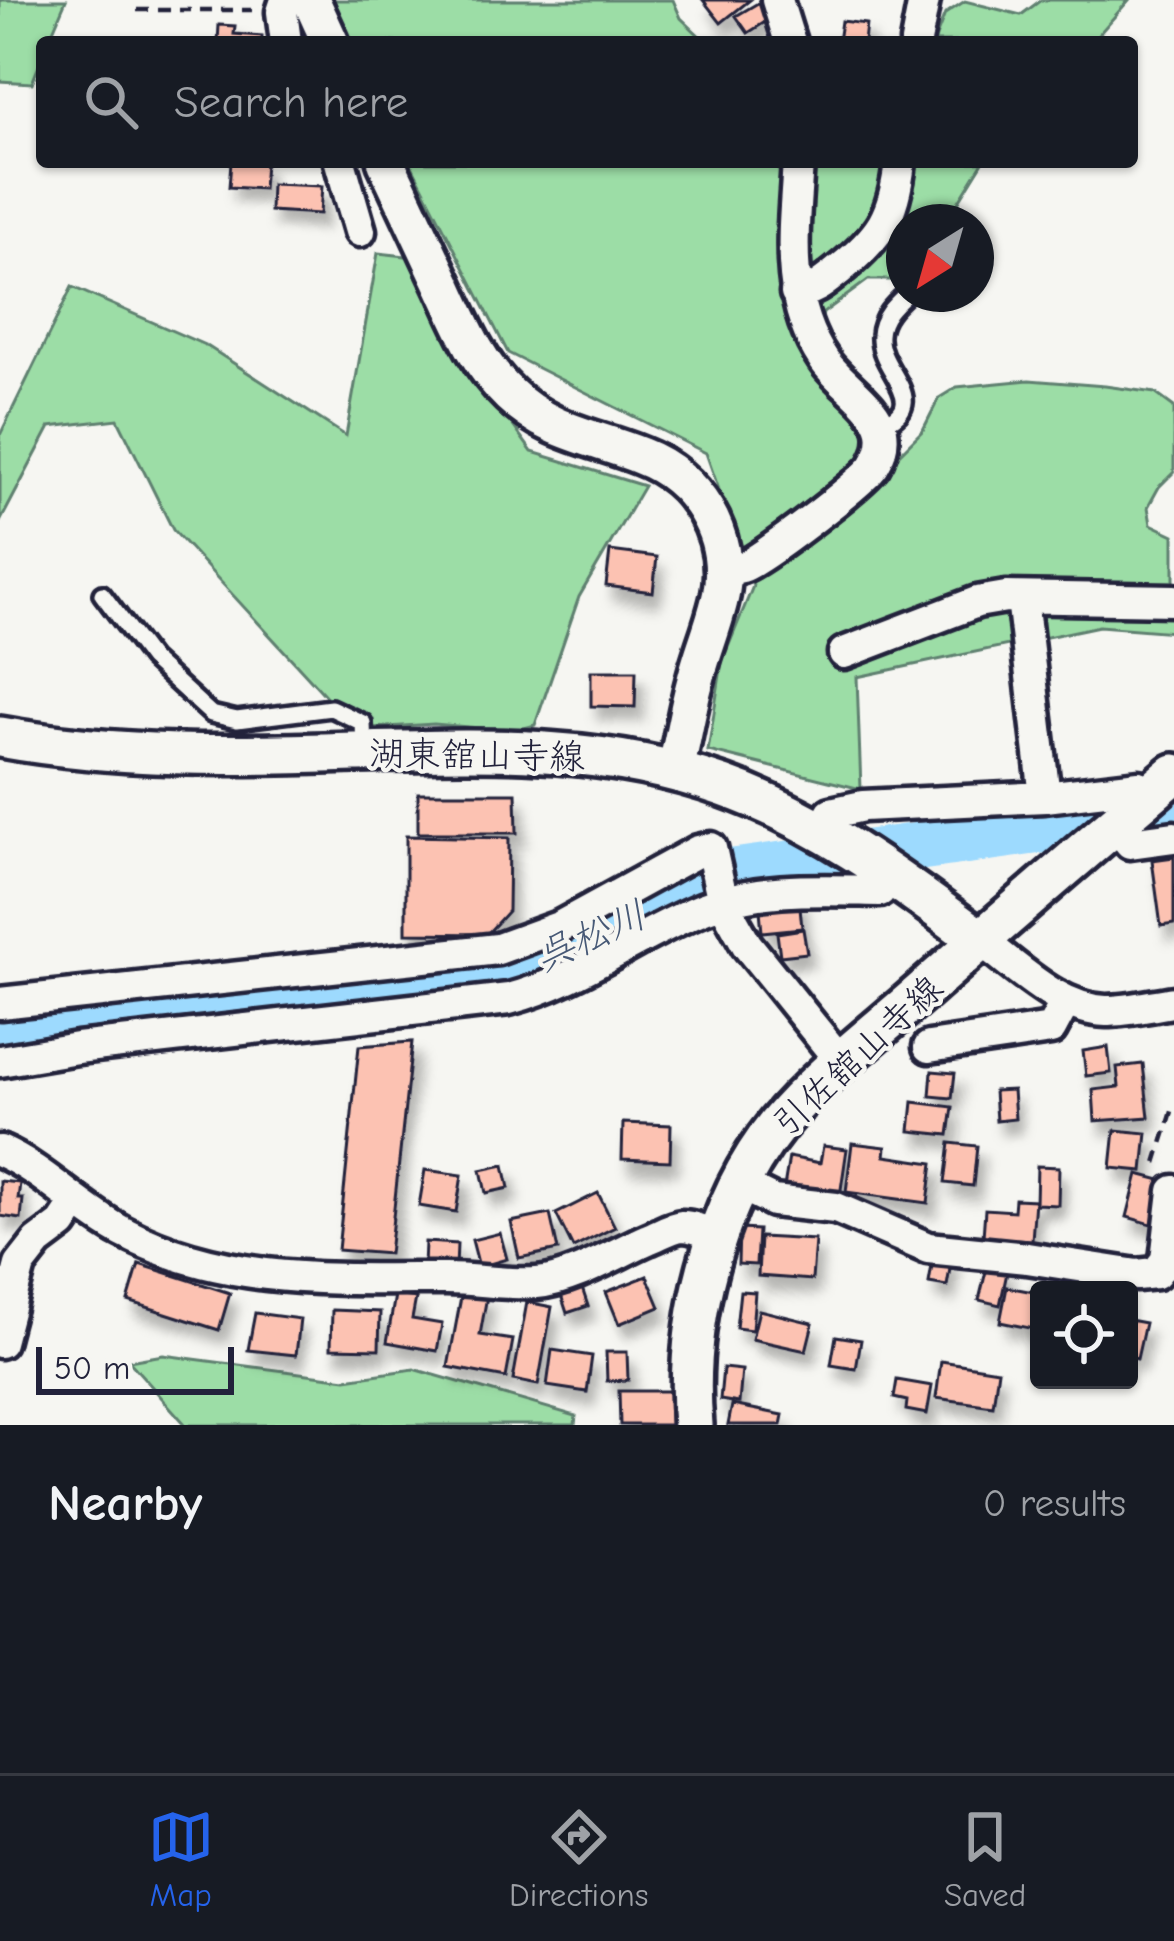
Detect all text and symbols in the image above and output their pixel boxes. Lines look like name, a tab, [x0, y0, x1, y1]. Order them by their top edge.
search box	[36, 36, 1138, 168]
icon: search	[78, 69, 144, 135]
text: Search here	[174, 76, 408, 128]
north arrow	[886, 204, 994, 312]
street label: 湖東舘山寺線	[369, 733, 585, 778]
water label: 呉松川	[528, 892, 653, 981]
street label: 引佐舘山寺線	[765, 967, 951, 1145]
map controls	[1030, 1281, 1138, 1389]
button: locate	[1030, 1281, 1138, 1389]
scale bar	[36, 1341, 234, 1394]
text: 50 m	[54, 1349, 130, 1387]
text: Nearby	[48, 1474, 202, 1533]
text: 0 results	[983, 1481, 1126, 1526]
tab: Map	[148, 1804, 214, 1914]
tab: Directions	[509, 1804, 649, 1914]
tab: Saved	[944, 1804, 1026, 1914]

